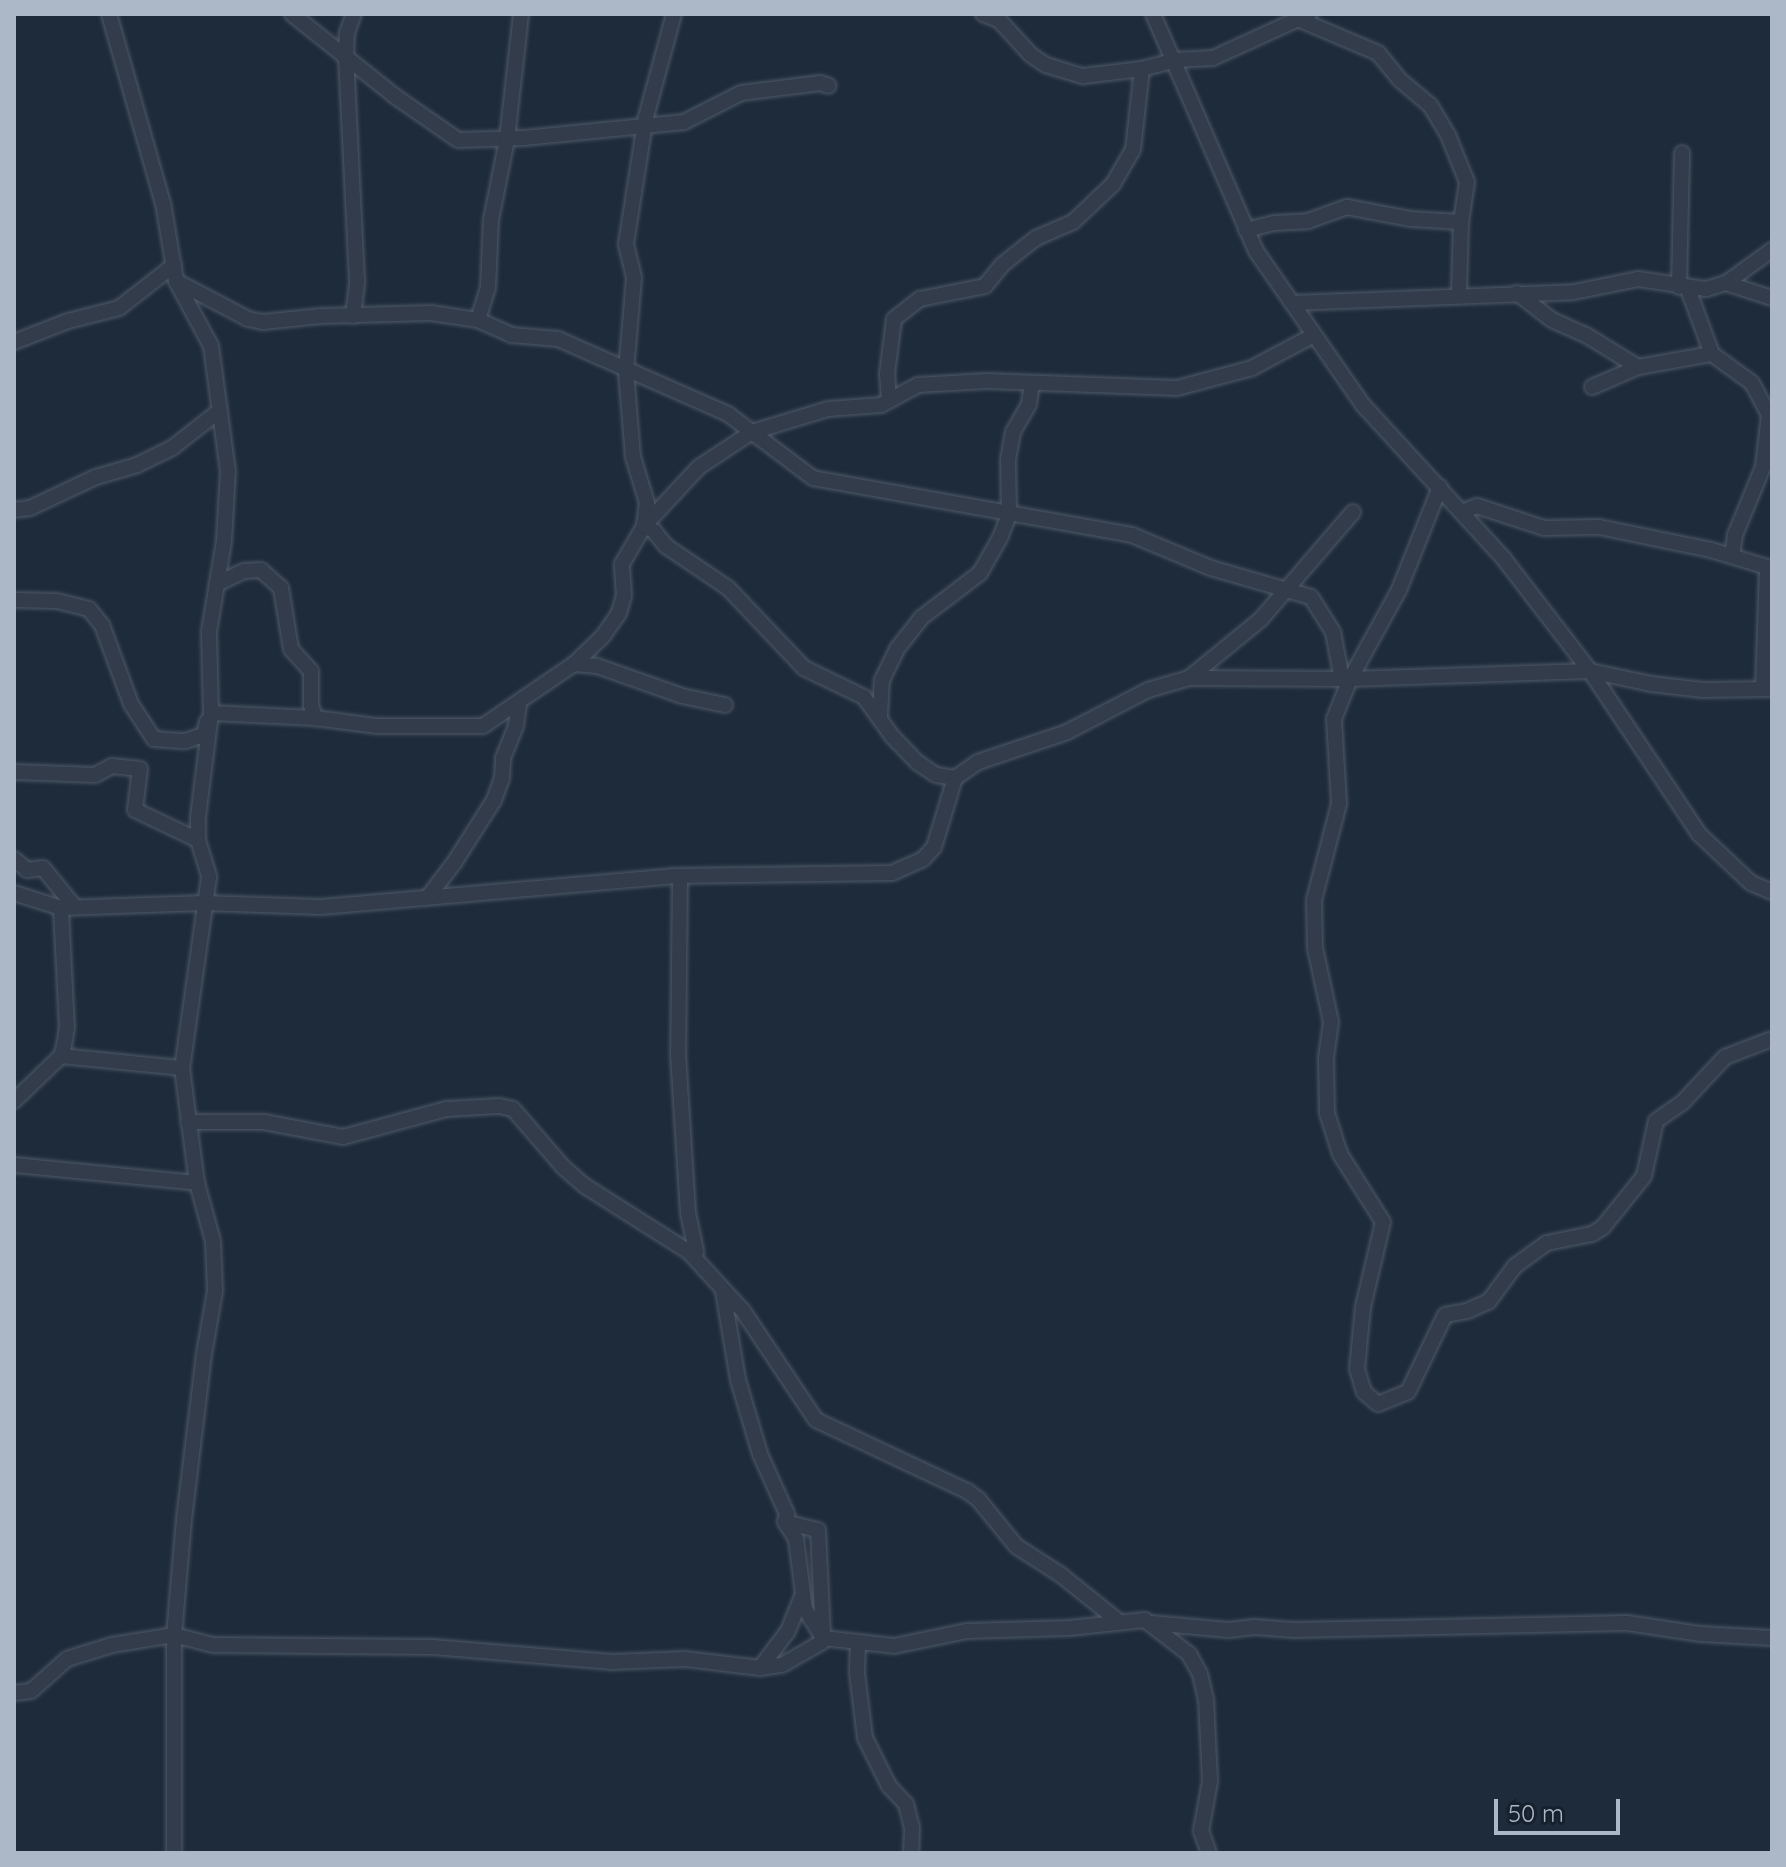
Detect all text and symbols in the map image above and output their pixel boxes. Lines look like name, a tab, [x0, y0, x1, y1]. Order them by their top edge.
scale bar	[1498, 1783, 1624, 1833]
text: 50 m	[1508, 1798, 1564, 1828]

